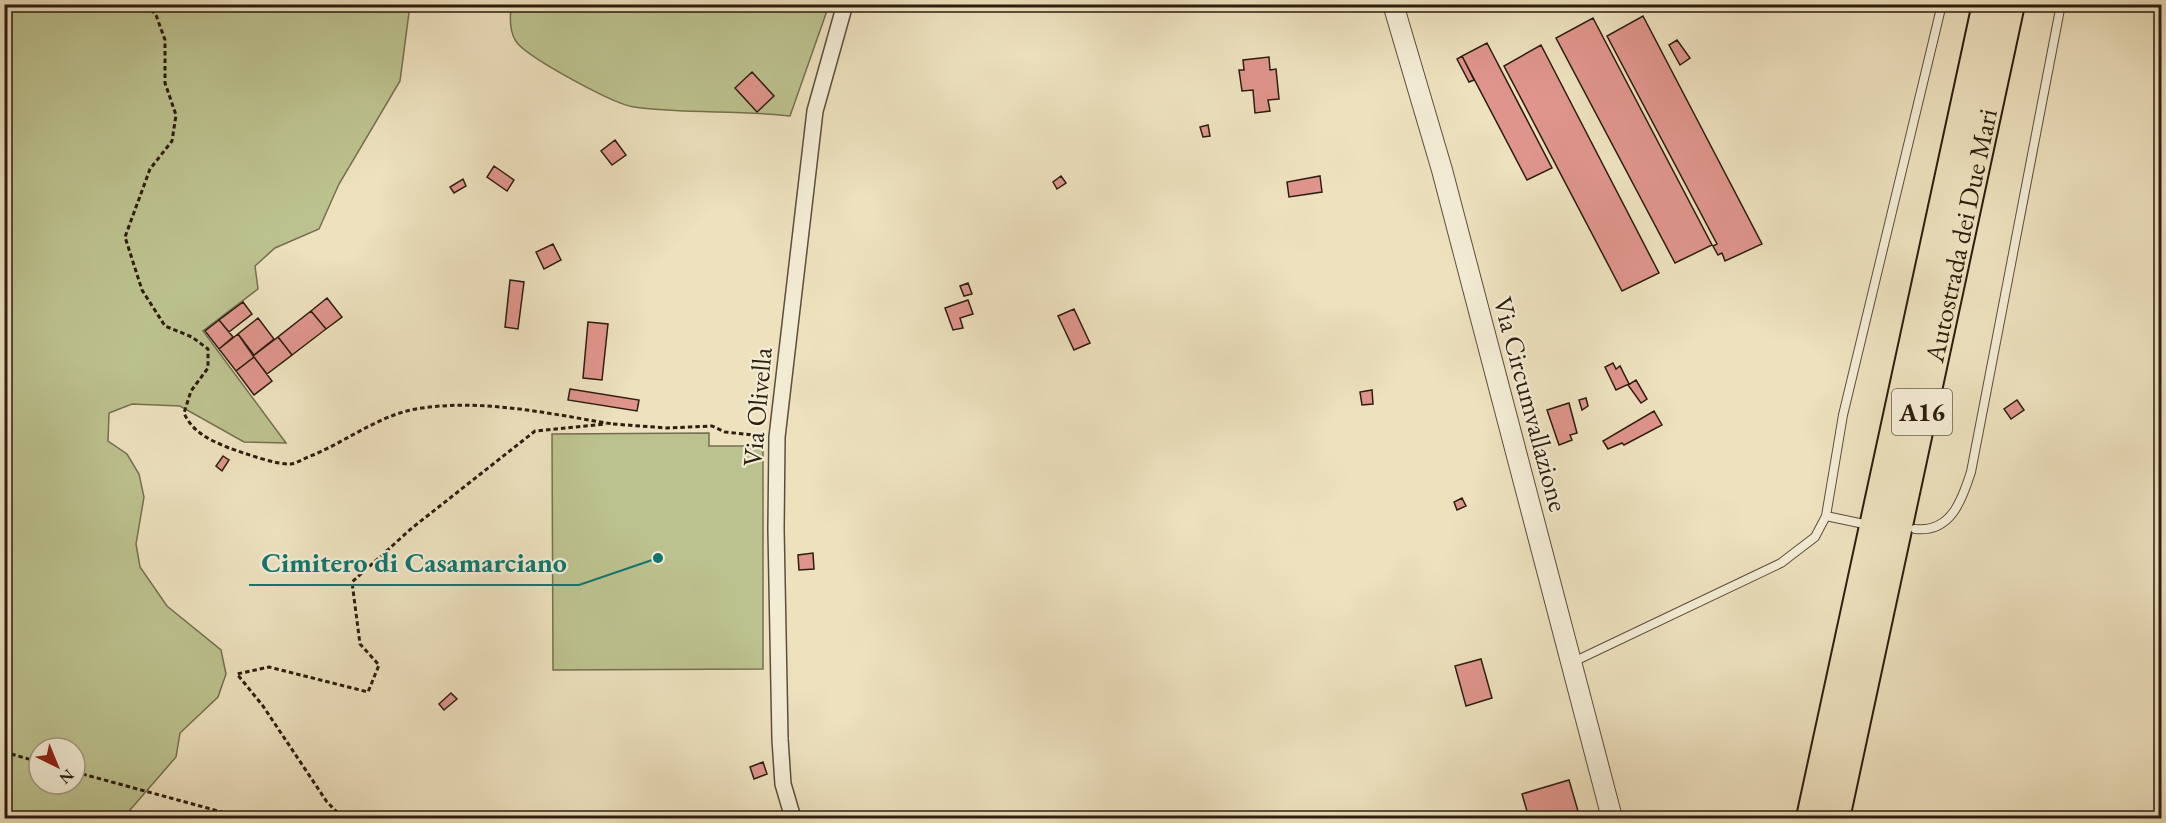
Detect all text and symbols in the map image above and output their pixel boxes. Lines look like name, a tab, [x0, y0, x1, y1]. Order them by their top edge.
street label: Autostrada dei Due Mari	[1916, 105, 2005, 366]
street label: Via Circumvallazione	[1485, 293, 1577, 515]
street label: Via Olivella	[734, 346, 780, 468]
road number: A16	[1892, 389, 1952, 435]
callout: Cimitero di Casamarciano	[249, 539, 579, 585]
text: Cimitero di Casamarciano	[261, 544, 567, 580]
north arrow	[27, 736, 87, 796]
text: N	[55, 765, 79, 789]

